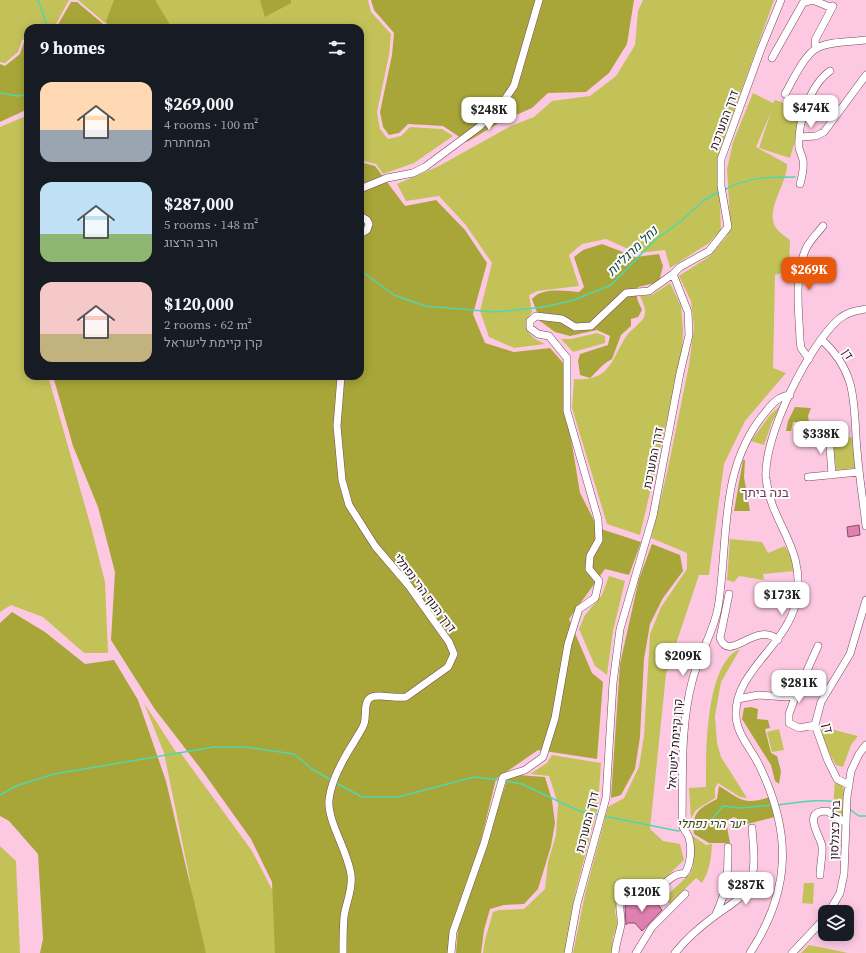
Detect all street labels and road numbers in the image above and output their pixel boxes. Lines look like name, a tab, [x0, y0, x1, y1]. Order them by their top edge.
street label: דרך המערכת	[706, 88, 742, 152]
street label: דן	[839, 346, 857, 362]
street label: דרך המערכת	[639, 426, 667, 490]
street label: דרך הנוף הרי נפתלי	[390, 551, 460, 635]
street label: קרן קיימת לישראל	[664, 698, 686, 790]
street label: דן	[819, 721, 837, 735]
street label: דרך המערכת	[572, 790, 602, 854]
street label: ברל כצנלסון	[826, 799, 844, 860]

